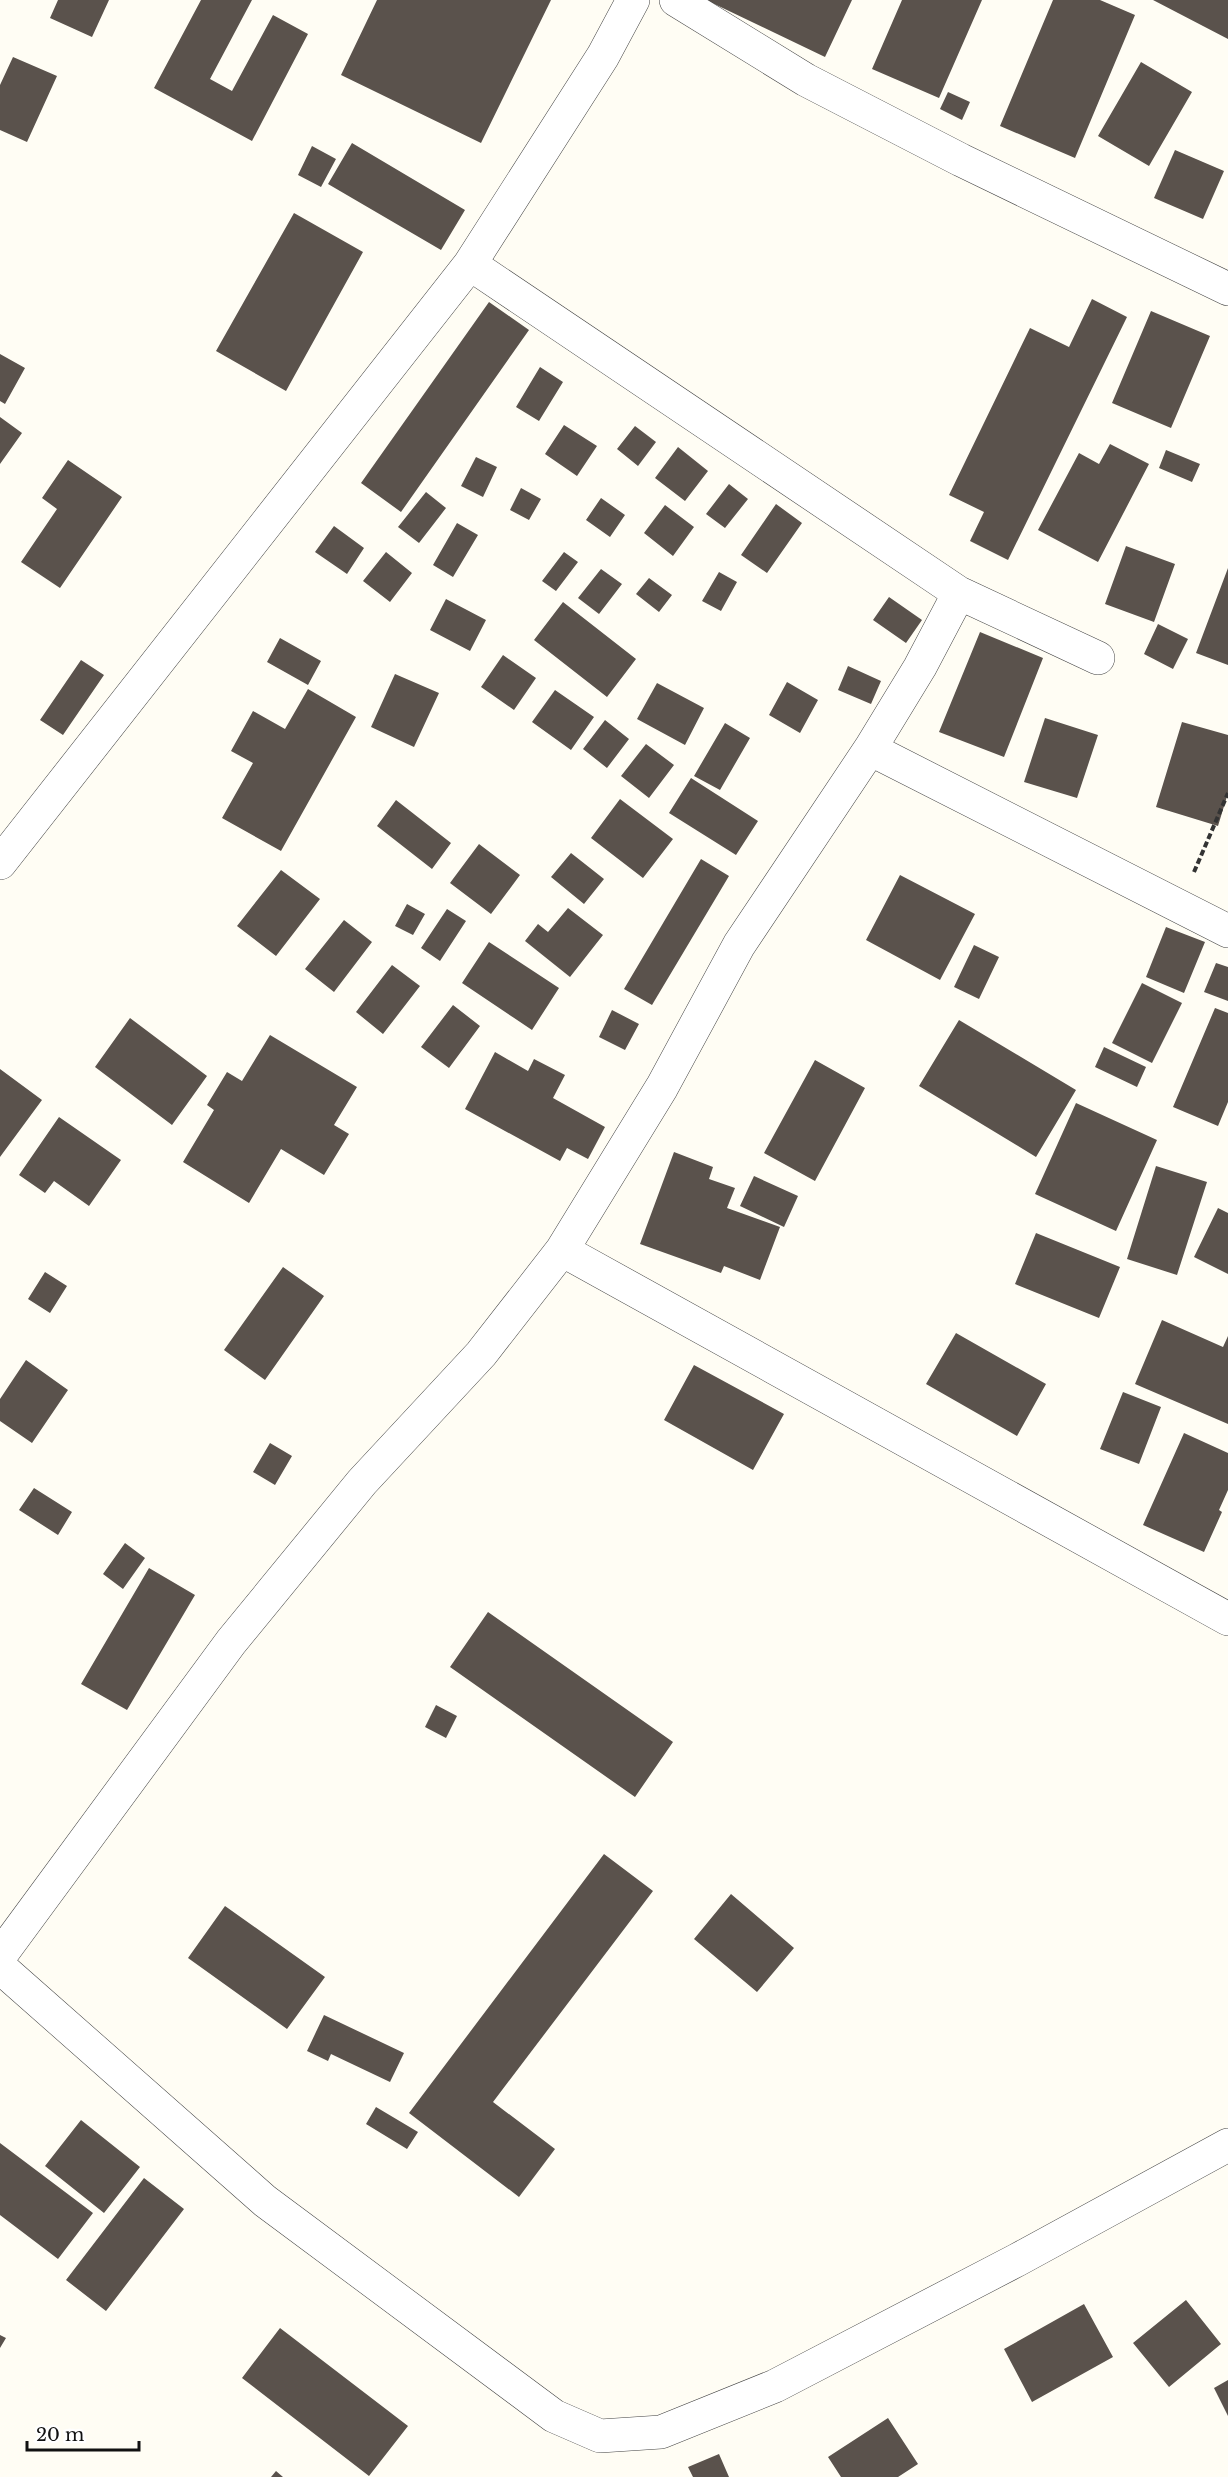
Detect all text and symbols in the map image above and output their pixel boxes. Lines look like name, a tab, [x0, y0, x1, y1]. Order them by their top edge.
scale bar	[27, 2414, 140, 2452]
text: 20 m	[36, 2424, 84, 2446]

